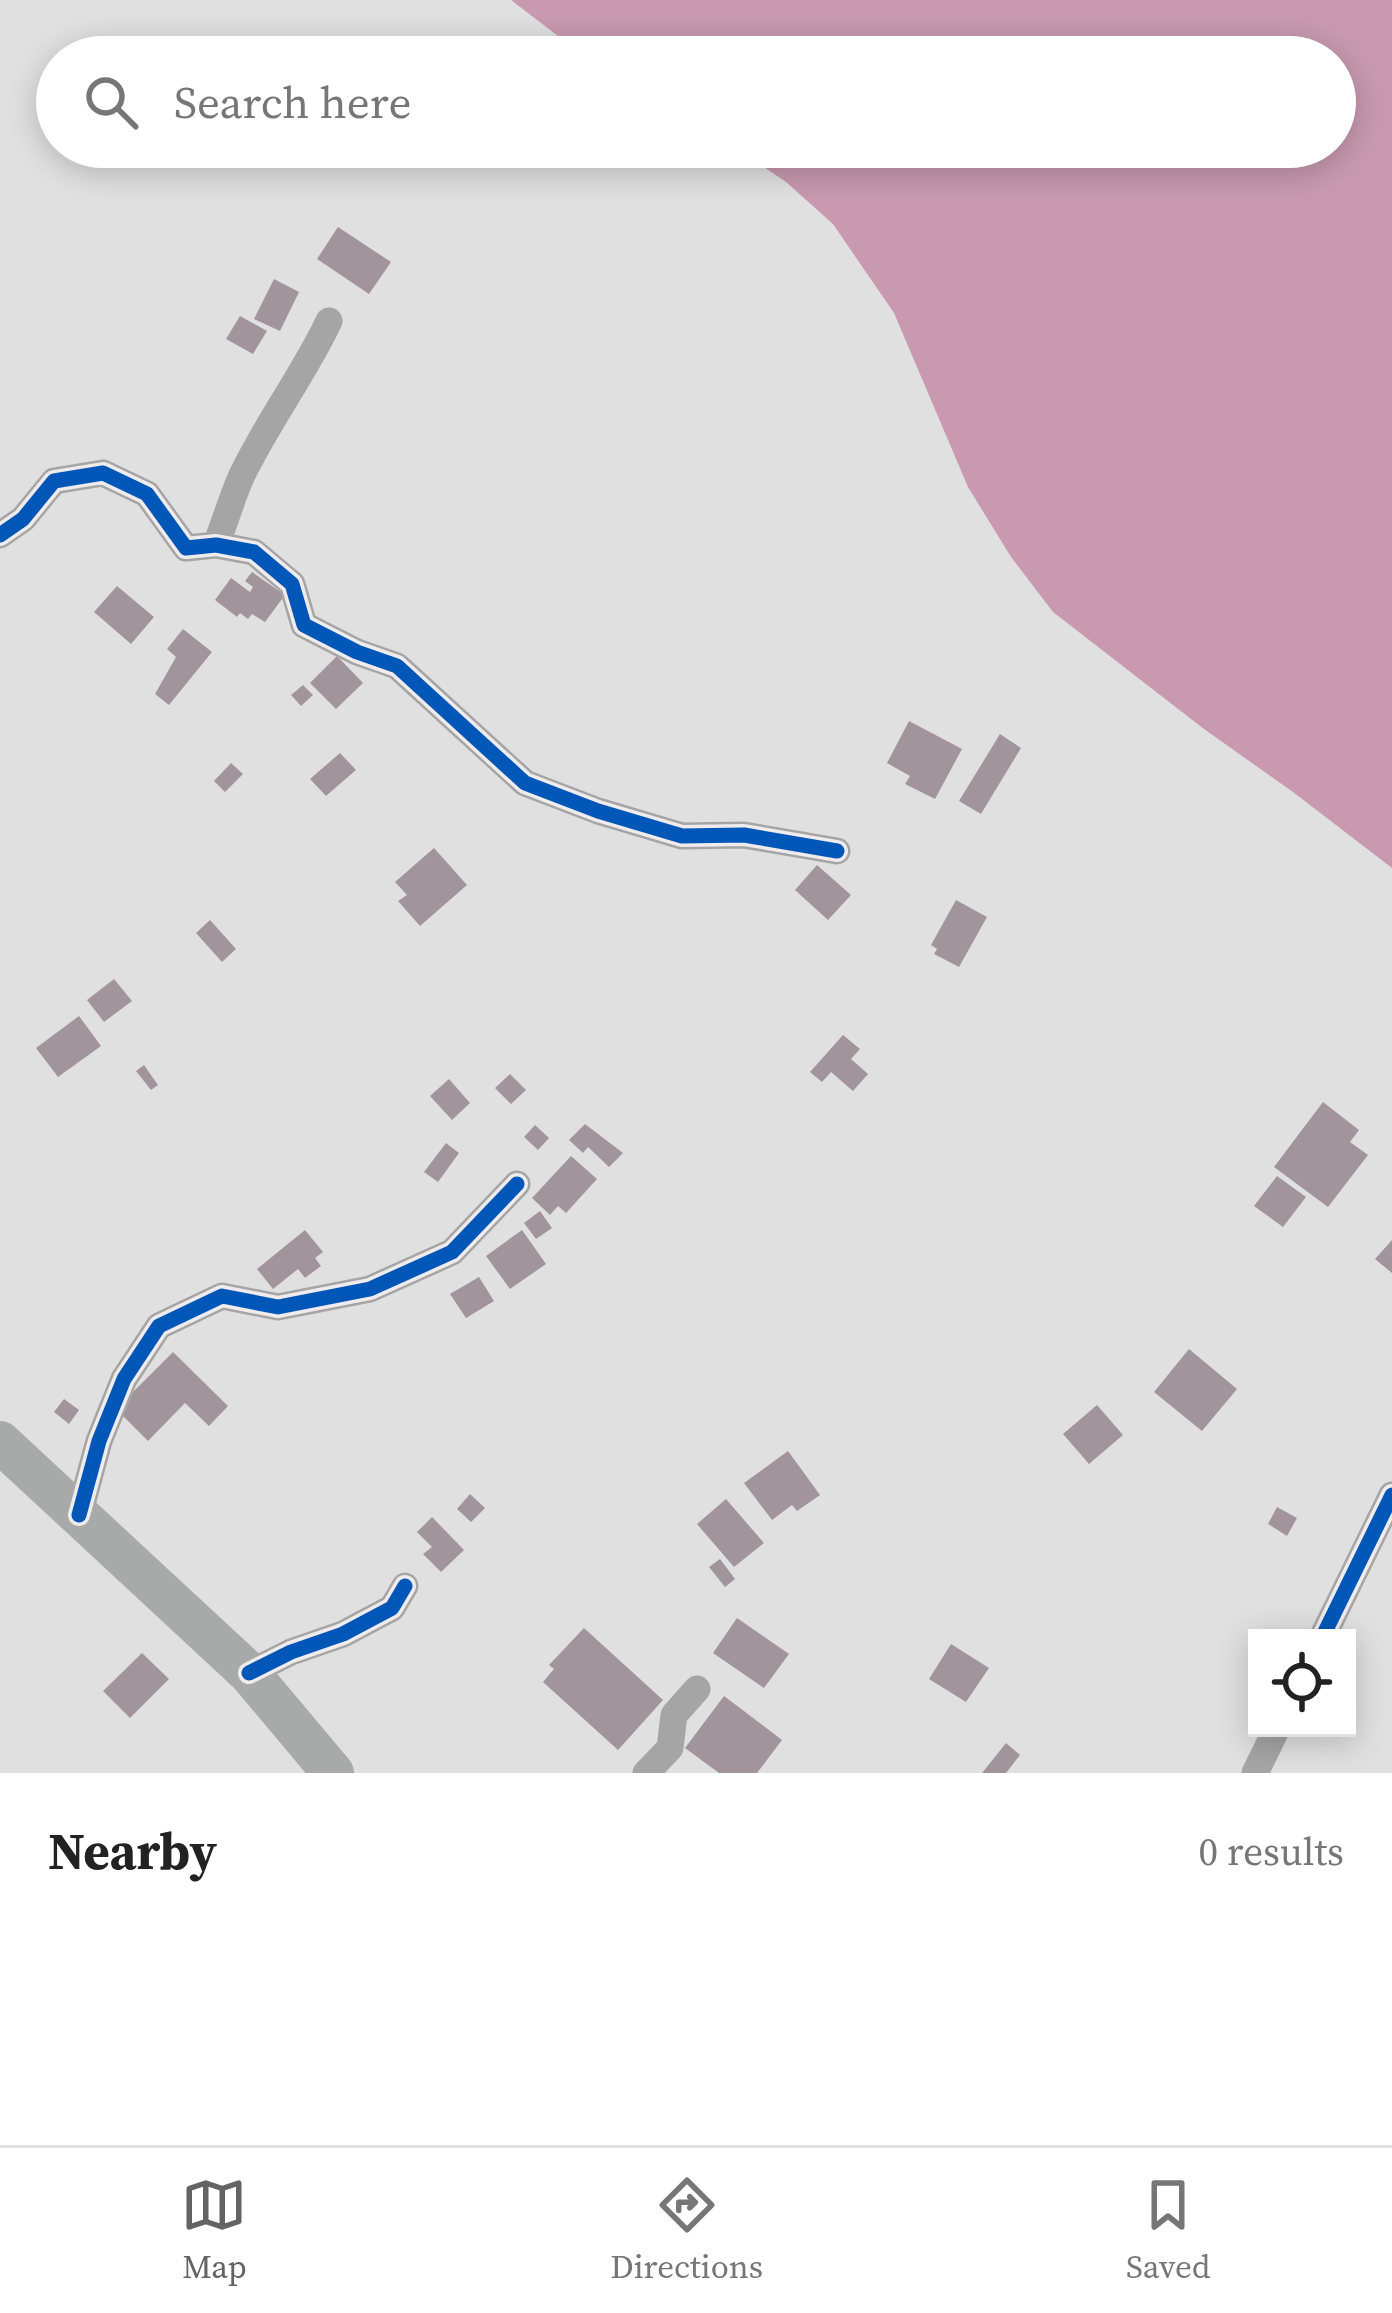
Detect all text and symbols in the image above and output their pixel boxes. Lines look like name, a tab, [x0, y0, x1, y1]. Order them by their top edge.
search box	[36, 36, 1356, 168]
icon: search	[78, 69, 144, 135]
text: Search here	[174, 71, 411, 133]
map controls	[1248, 1629, 1356, 1737]
button: locate	[1248, 1629, 1356, 1737]
text: Nearby	[48, 1816, 217, 1886]
text: 0 results	[1199, 1825, 1344, 1878]
tab: Map	[181, 2172, 247, 2289]
tab: Directions	[610, 2172, 763, 2289]
tab: Saved	[1126, 2172, 1211, 2289]

